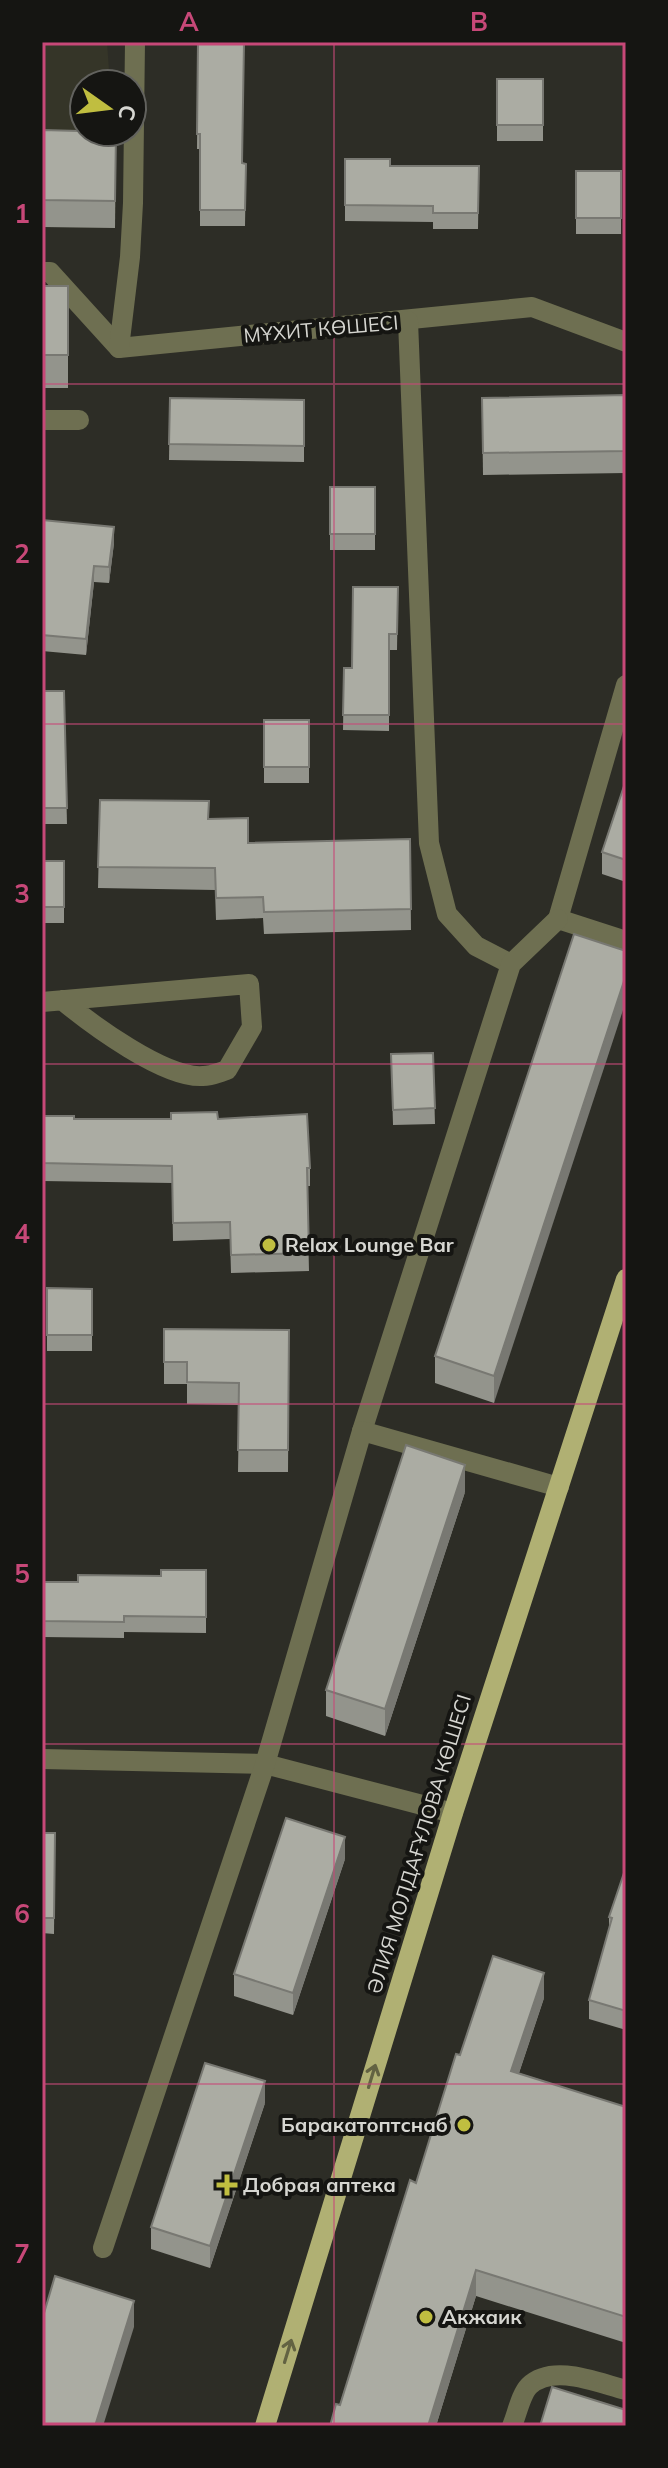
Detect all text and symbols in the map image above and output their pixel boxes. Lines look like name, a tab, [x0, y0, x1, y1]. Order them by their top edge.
text: A	[179, 5, 199, 38]
text: B	[470, 5, 488, 38]
north arrow	[68, 68, 148, 148]
text: С	[112, 102, 143, 124]
text: 1	[14, 197, 30, 230]
street label: МҰХИТ КӨШЕСІ	[243, 309, 399, 348]
text: 2	[14, 537, 30, 570]
text: 3	[14, 877, 30, 910]
text: 4	[14, 1217, 30, 1250]
place label: Relax Lounge Bar	[285, 1232, 454, 1257]
marker: Relax Lounge Bar	[260, 1236, 278, 1254]
text: 5	[14, 1557, 30, 1590]
street label: ӘЛИЯ МОЛДАҒҰЛОВА КӨШЕСІ	[361, 1691, 476, 1996]
text: 6	[14, 1897, 30, 1930]
one-way arrow	[366, 2064, 380, 2089]
place label: Баракатоптснаб	[281, 2112, 448, 2137]
marker: Баракатоптснаб	[455, 2116, 473, 2134]
place label: Добрая аптека	[243, 2172, 396, 2197]
marker: Добрая аптека	[218, 2176, 236, 2194]
text: 7	[14, 2237, 30, 2270]
place label: Акжаик	[442, 2304, 522, 2329]
marker: Акжаик	[417, 2308, 435, 2326]
one-way arrow	[281, 2339, 296, 2365]

